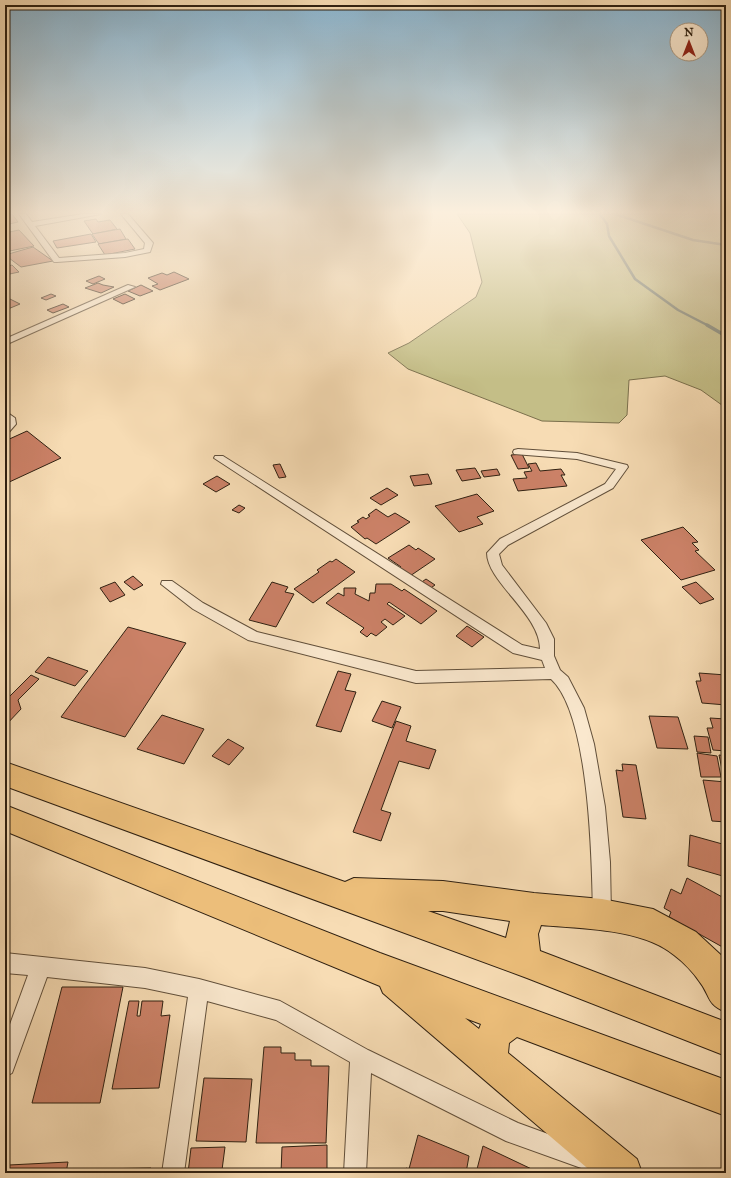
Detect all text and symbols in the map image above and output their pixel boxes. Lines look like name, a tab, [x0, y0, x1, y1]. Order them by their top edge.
north arrow	[669, 22, 709, 62]
text: N	[684, 26, 694, 39]

